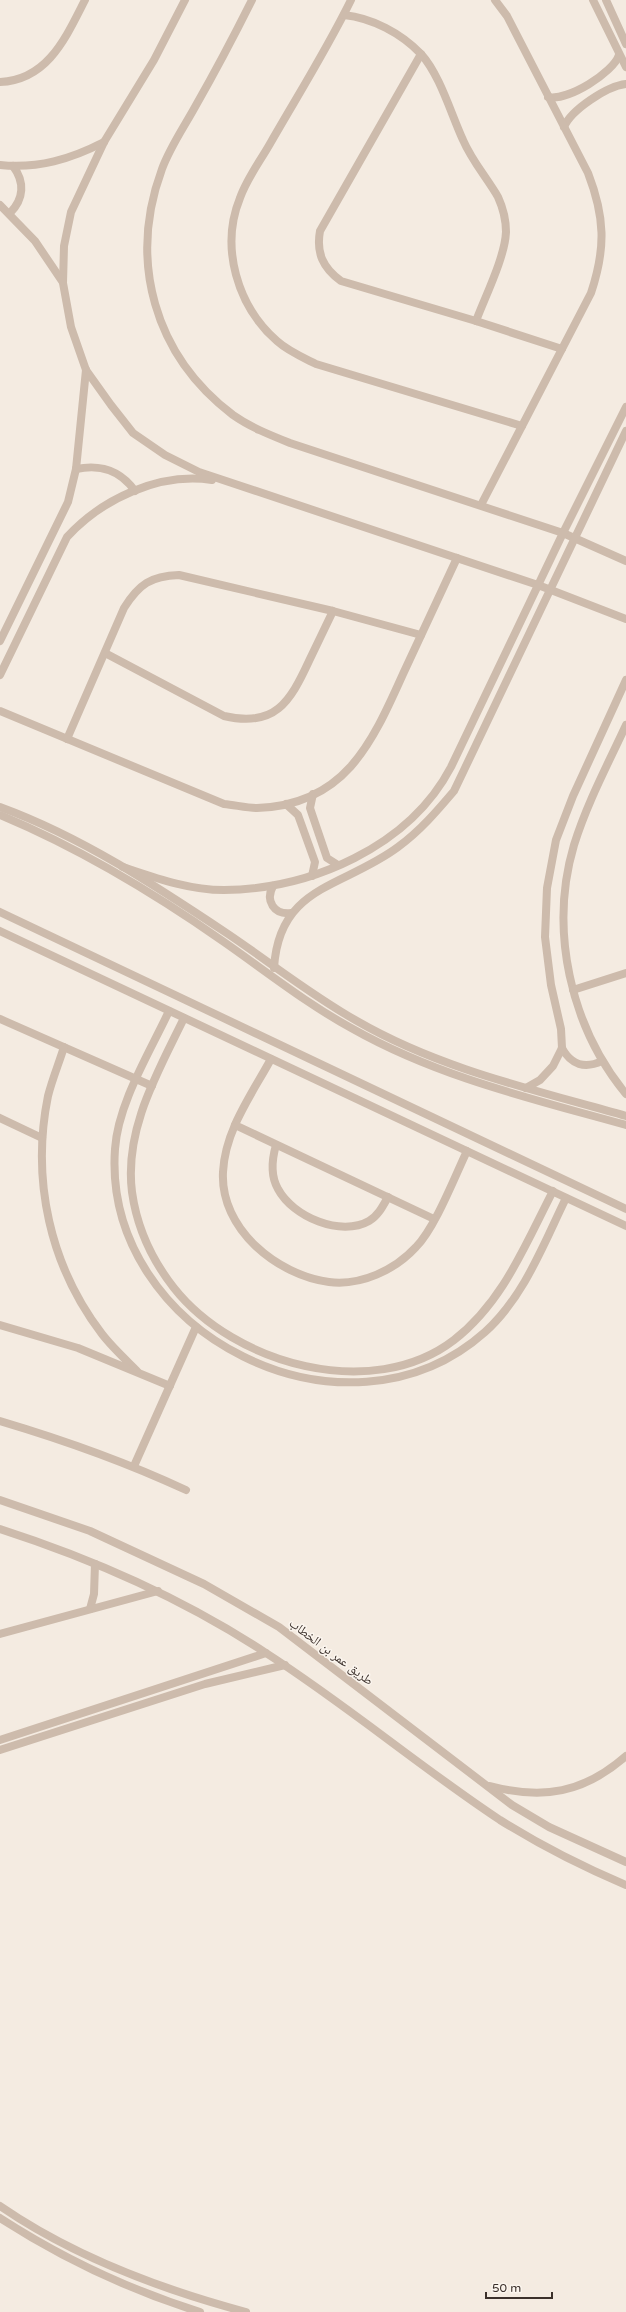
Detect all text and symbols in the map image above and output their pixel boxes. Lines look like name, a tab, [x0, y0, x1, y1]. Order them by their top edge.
street label: طريق عمر بن الخطاب	[286, 1615, 376, 1689]
scale bar	[486, 2274, 552, 2300]
text: 50 m	[492, 2281, 521, 2295]

